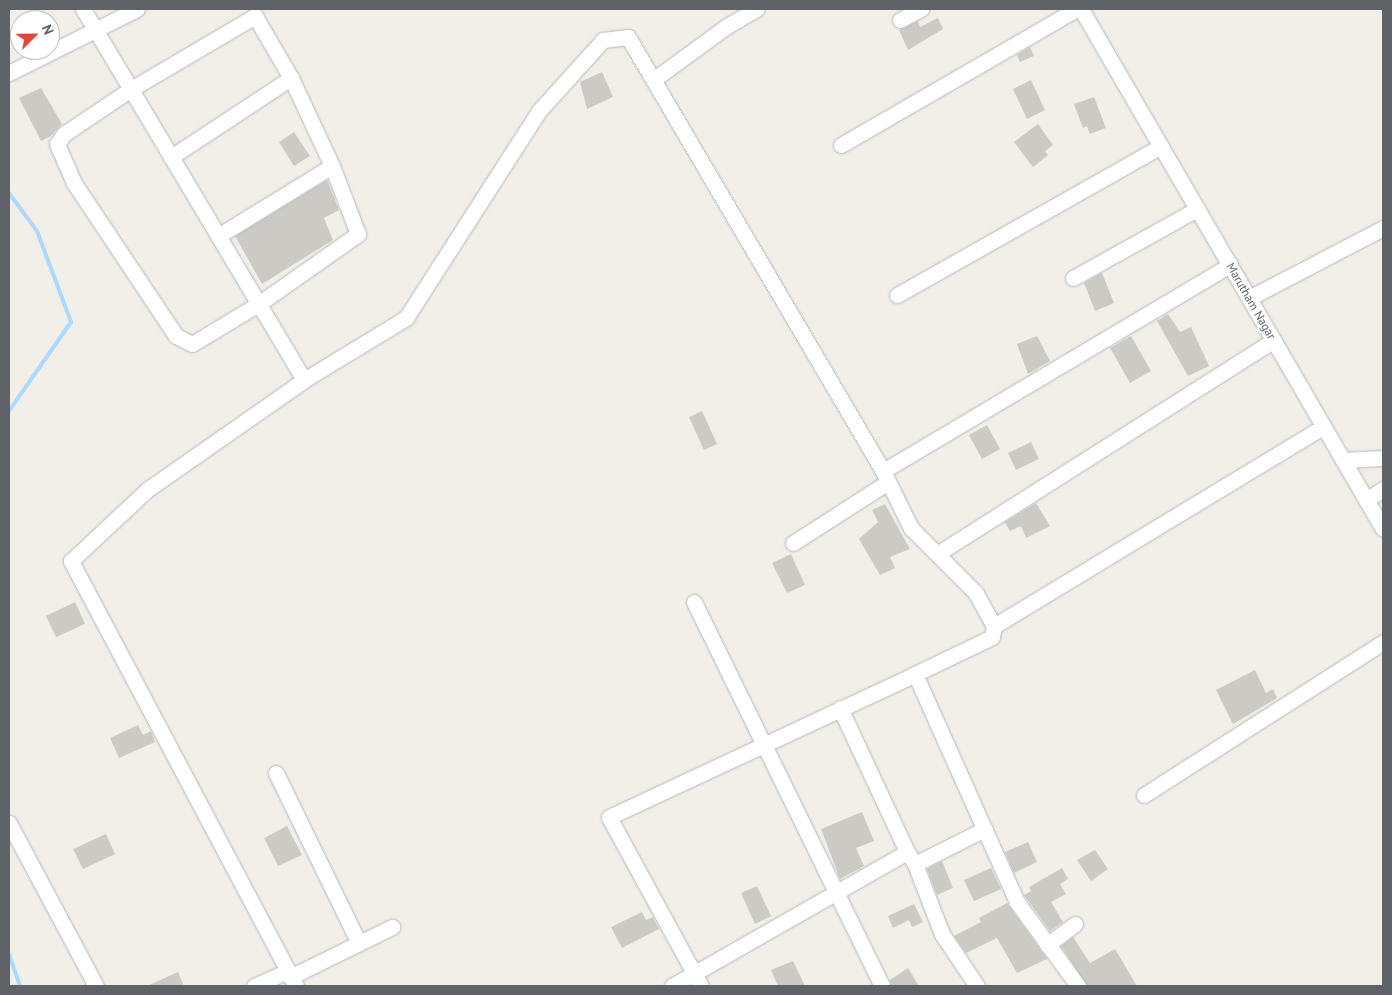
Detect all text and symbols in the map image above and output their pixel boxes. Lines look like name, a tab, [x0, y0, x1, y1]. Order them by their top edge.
north arrow	[10, 10, 60, 60]
text: N	[38, 22, 58, 37]
street label: Marutham Nagar	[1223, 260, 1279, 342]

